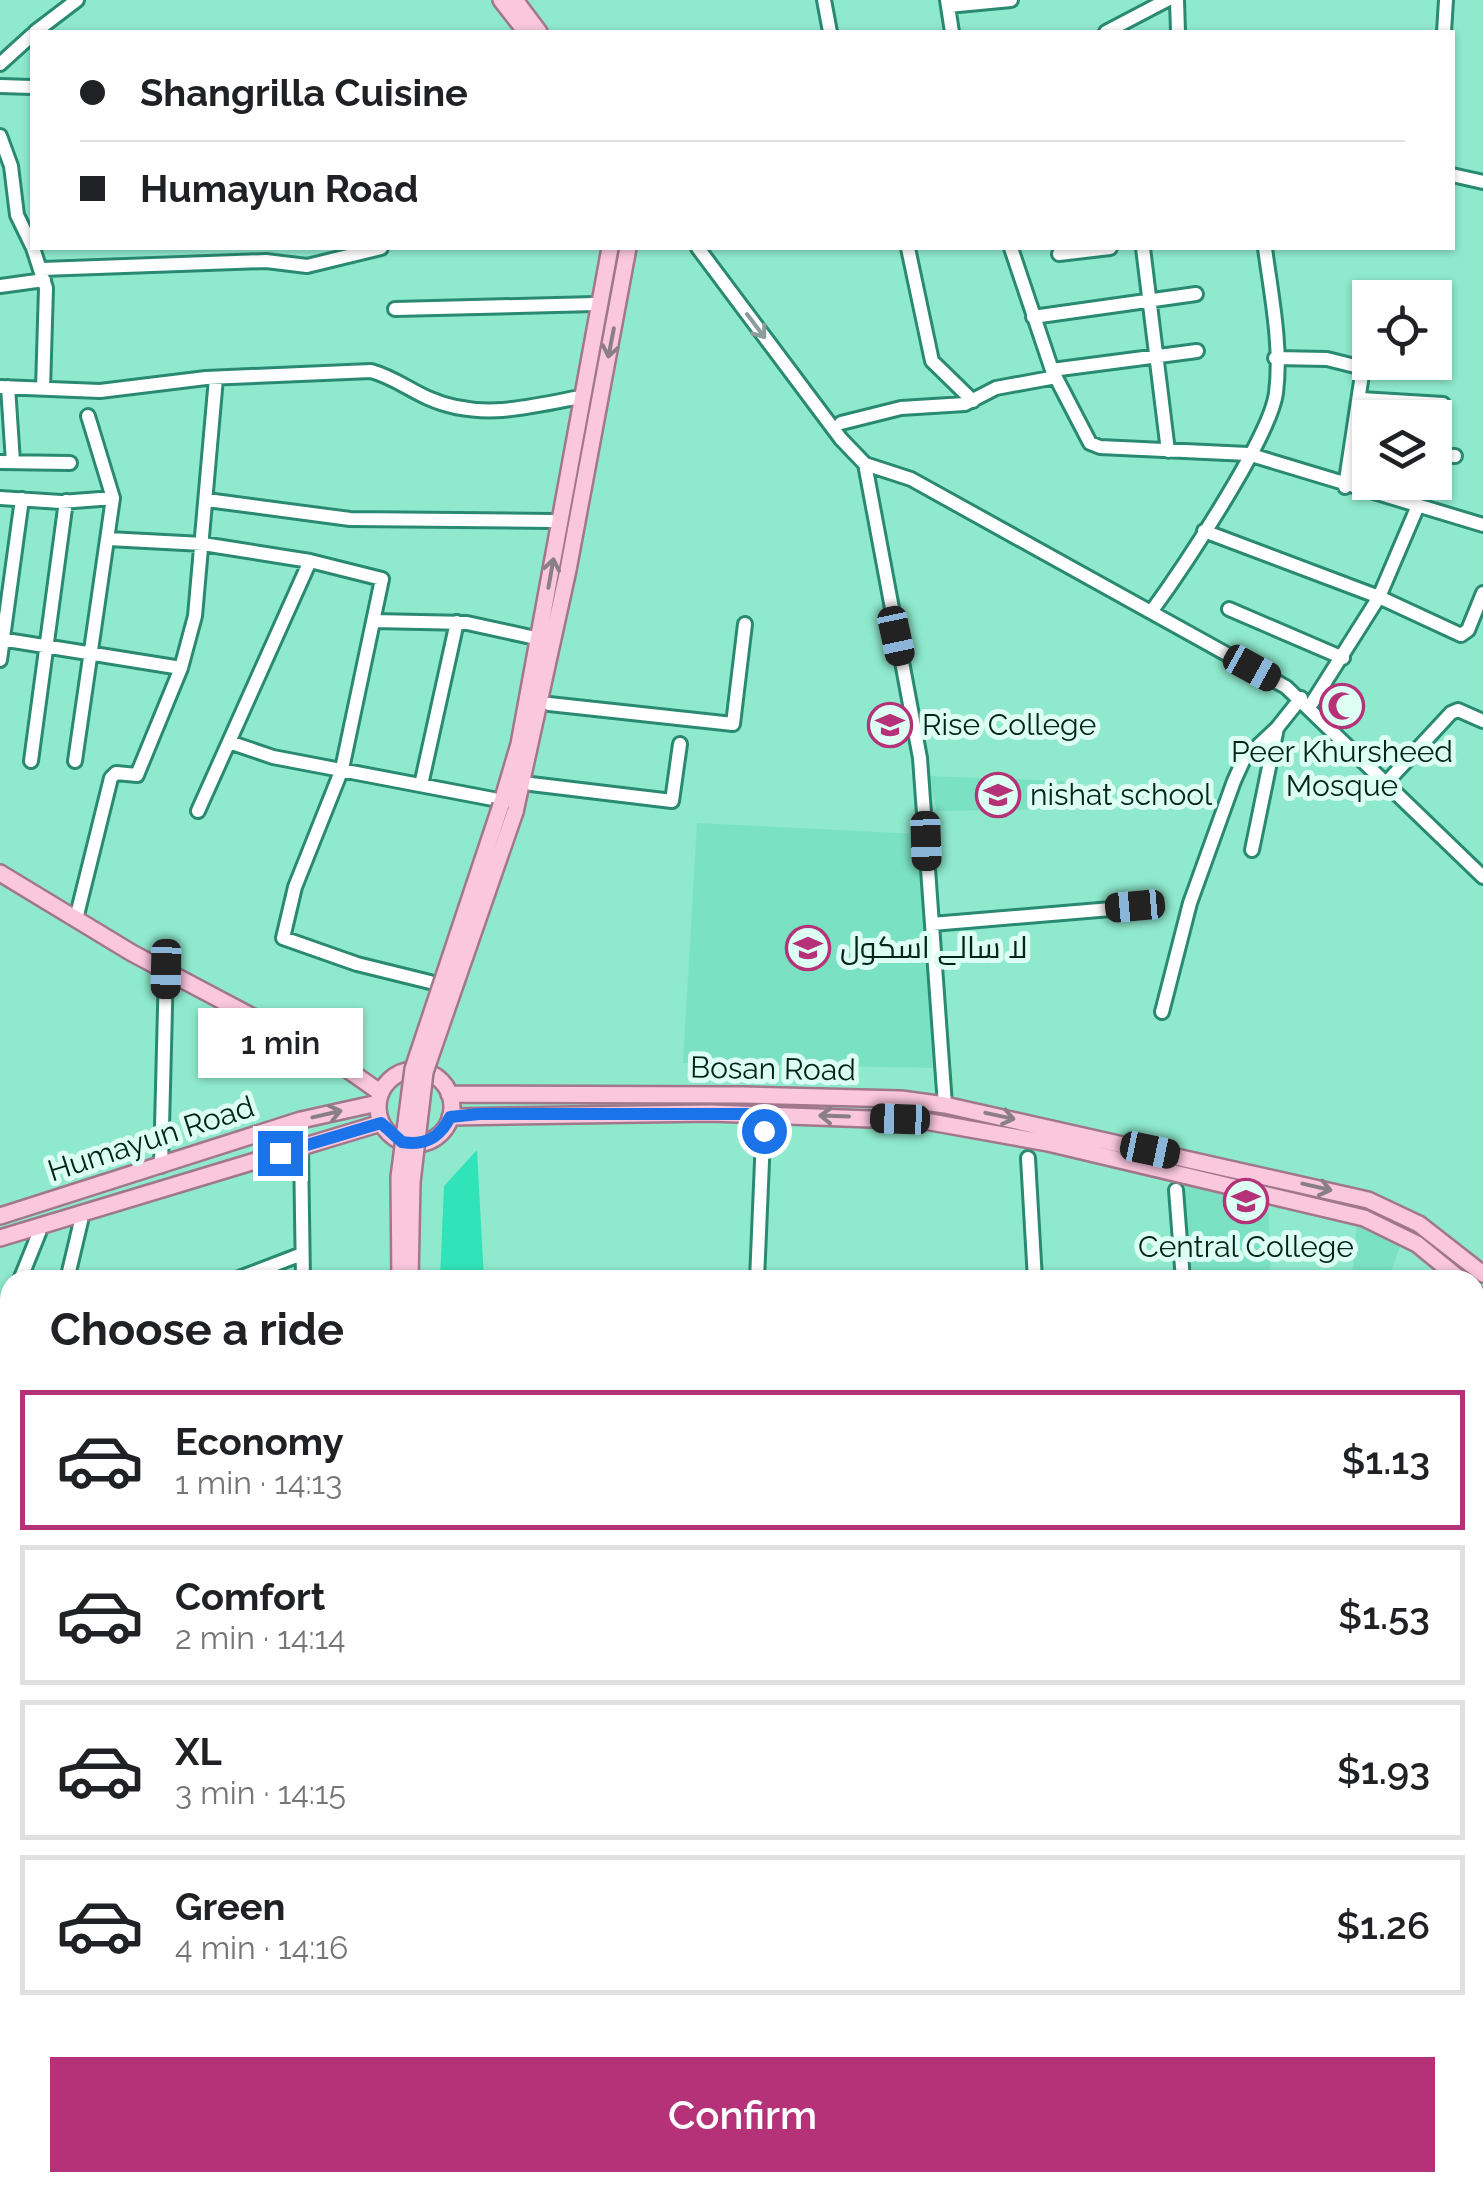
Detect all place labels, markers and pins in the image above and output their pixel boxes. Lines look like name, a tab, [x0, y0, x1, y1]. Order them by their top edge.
mosque icon: Peer Khursheed Mosque	[1319, 683, 1365, 729]
school or university icon: Rise College	[867, 702, 913, 748]
place label: Rise College	[922, 707, 1096, 742]
place label: Peer Khursheed Mosque	[1231, 734, 1453, 803]
school or university icon: nishat school	[975, 772, 1021, 818]
place label: nishat school	[1030, 777, 1213, 812]
school or university icon: لا سالے اسکول	[785, 925, 831, 971]
place label: لا سالے اسکول	[840, 930, 1028, 965]
school or university icon: Central College	[1223, 1178, 1269, 1224]
place label: Central College	[1138, 1229, 1354, 1264]

